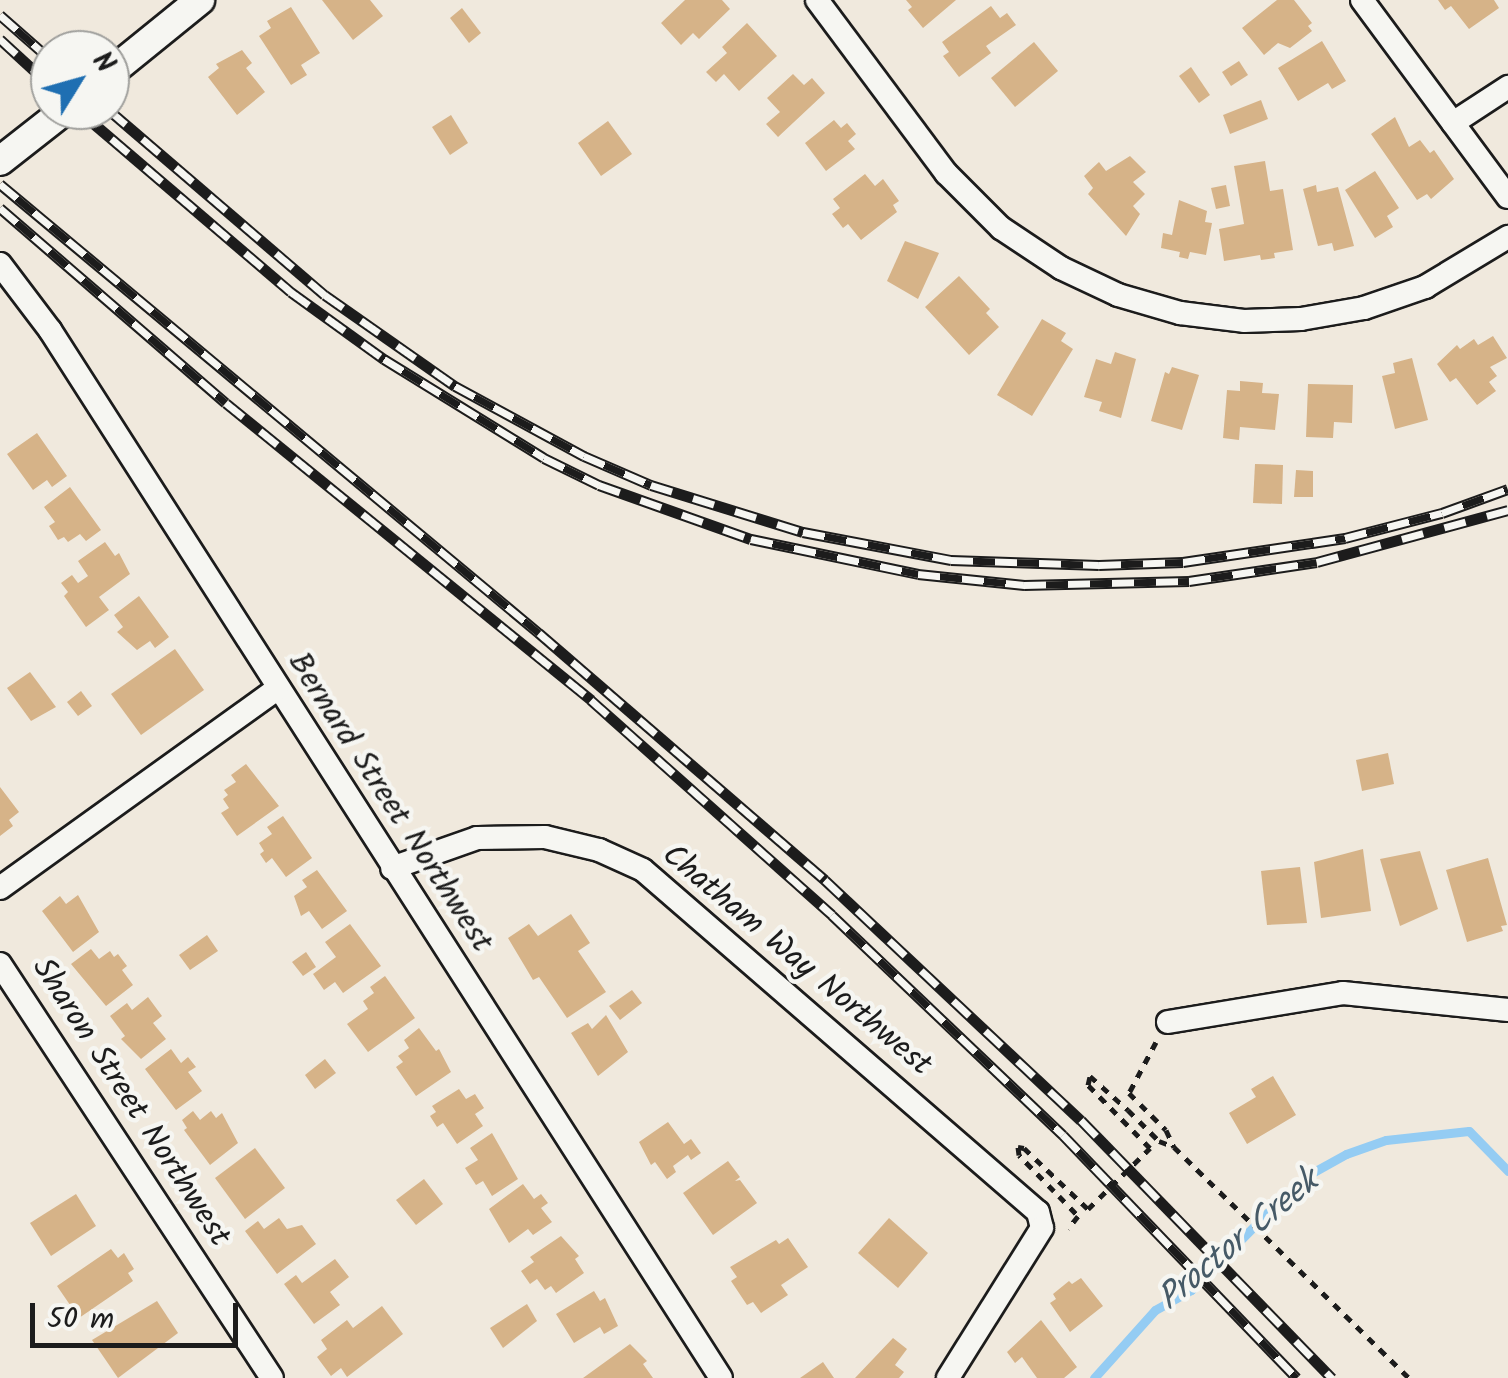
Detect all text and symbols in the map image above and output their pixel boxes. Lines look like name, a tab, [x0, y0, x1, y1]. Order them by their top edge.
north arrow	[30, 30, 130, 130]
text: N	[79, 42, 126, 83]
street label: Bernard Street Northwest	[278, 646, 500, 960]
street label: Chatham Way Northwest	[653, 837, 939, 1085]
street label: Sharon Street Northwest	[22, 951, 238, 1255]
water label: Proctor Creek	[1150, 1161, 1328, 1321]
scale bar	[35, 1283, 242, 1345]
text: 50 m	[47, 1296, 114, 1344]

